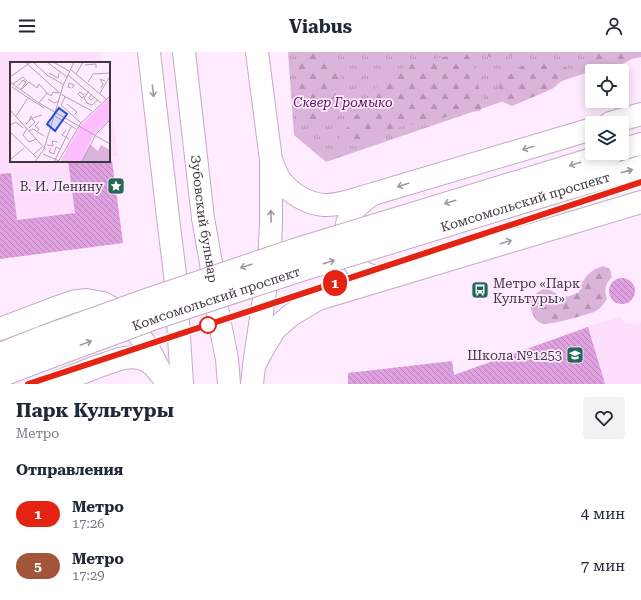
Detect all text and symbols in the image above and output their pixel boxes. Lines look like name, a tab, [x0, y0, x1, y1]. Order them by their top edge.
icon: menu	[16, 15, 38, 37]
icon: person	[603, 15, 625, 37]
text: Viabus	[289, 16, 352, 37]
inset map	[10, 62, 110, 162]
map controls	[585, 64, 629, 160]
button: locate	[585, 64, 629, 108]
one-way arrow	[150, 84, 157, 97]
park label: Сквер Громыко	[293, 95, 393, 110]
button: layers	[585, 116, 629, 160]
one-way arrow	[522, 145, 535, 152]
street label: Зубовский бульвар	[188, 154, 221, 284]
one-way arrow	[568, 161, 581, 168]
one-way arrow	[621, 167, 634, 174]
street label: Комсомольский проспект	[439, 169, 611, 234]
place icon: В. И. Ленину	[106, 176, 126, 196]
place label: В. И. Ленину	[20, 179, 103, 194]
one-way arrow	[397, 182, 410, 189]
one-way arrow	[444, 199, 457, 206]
one-way arrow	[267, 210, 275, 223]
one-way arrow	[500, 238, 513, 245]
one-way arrow	[322, 258, 335, 265]
street label: Комсомольский проспект	[130, 263, 302, 333]
one-way arrow	[241, 263, 253, 271]
line badge: 1	[322, 270, 348, 296]
text: 1	[331, 275, 339, 291]
place label: Метро «Парк Культуры»	[493, 276, 580, 306]
bus stop icon: Метро «Парк Культуры»	[470, 280, 490, 300]
unlabelled marker	[199, 316, 217, 334]
one-way arrow	[80, 339, 92, 347]
school or university icon: Школа №1253	[565, 345, 585, 365]
place label: Школа №1253	[467, 348, 562, 363]
button: heart	[583, 397, 625, 439]
text: Парк Культуры	[16, 399, 174, 422]
text: Метро	[16, 426, 59, 441]
text: Отправления	[16, 461, 123, 479]
text: Метро	[72, 498, 124, 516]
text: 4 мин	[581, 505, 625, 523]
text: 1	[34, 506, 42, 522]
text: 17:26	[72, 516, 104, 531]
text: Метро	[72, 550, 124, 568]
text: 7 мин	[581, 557, 625, 575]
text: 5	[34, 558, 42, 574]
text: 17:29	[72, 568, 104, 583]

